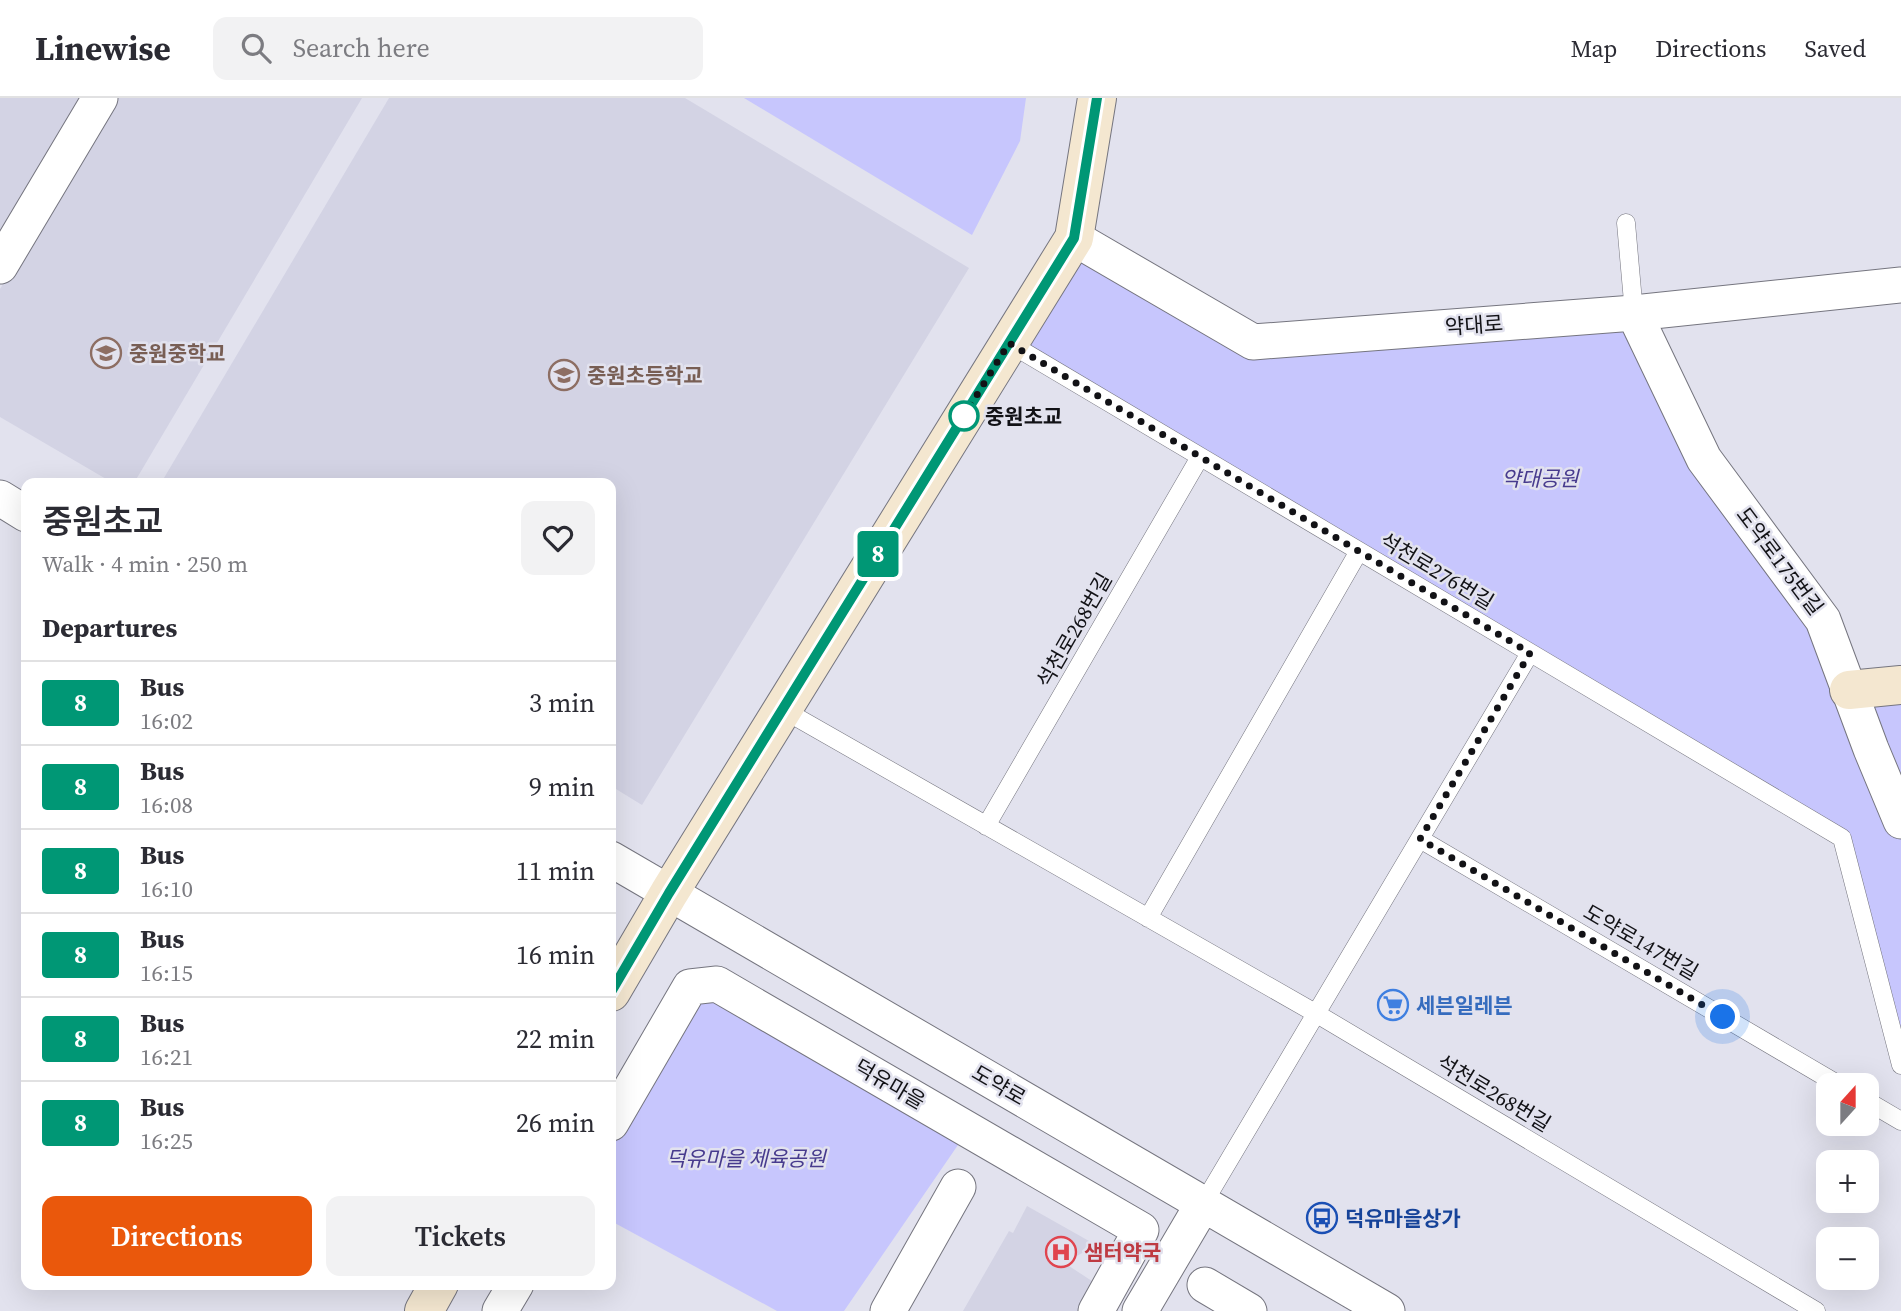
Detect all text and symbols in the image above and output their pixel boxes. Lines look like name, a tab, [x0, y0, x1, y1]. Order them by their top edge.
search box	[213, 17, 703, 80]
text: Linewise	[35, 26, 171, 71]
icon: search	[237, 29, 275, 67]
text: Search here	[293, 30, 430, 66]
text: Map	[1570, 32, 1617, 65]
text: Directions	[1655, 32, 1766, 65]
text: Saved	[1804, 32, 1866, 65]
street label: 약대로	[1444, 309, 1504, 341]
school or university icon: 중원중학교	[89, 336, 123, 370]
place label: 중원중학교	[129, 339, 226, 368]
school or university icon: 중원초등학교	[547, 358, 581, 392]
place label: 중원초등학교	[587, 361, 703, 390]
marker: 중원초교	[949, 401, 979, 431]
place label: 중원초교	[985, 402, 1062, 431]
park label: 약대공원	[1501, 464, 1580, 493]
text: 중원초교	[42, 499, 163, 544]
button: heart	[521, 501, 595, 575]
street label: 도약로175번길	[1730, 501, 1830, 621]
street label: 석천로276번길	[1375, 526, 1499, 616]
line badge: 8	[855, 531, 901, 577]
text: 8	[871, 537, 885, 570]
text: Walk · 4 min · 250 m	[42, 548, 248, 580]
street label: 석천로268번길	[1029, 567, 1119, 693]
text: Departures	[42, 610, 177, 646]
text: Bus	[140, 669, 184, 705]
text: 3 min	[529, 685, 595, 721]
text: 8	[74, 686, 87, 719]
text: 16:02	[140, 705, 193, 737]
text: Bus	[140, 753, 184, 789]
text: 9 min	[529, 769, 595, 805]
text: 8	[74, 770, 87, 803]
text: 16:08	[140, 789, 193, 821]
text: Bus	[140, 837, 184, 873]
text: 11 min	[516, 853, 595, 889]
text: 8	[74, 854, 87, 887]
text: 16:10	[140, 873, 193, 905]
street label: 도약로147번길	[1578, 897, 1704, 987]
text: Bus	[140, 921, 184, 957]
text: 16 min	[516, 937, 595, 973]
text: 8	[74, 938, 87, 971]
text: 16:15	[140, 957, 193, 989]
supermarket icon: 세븐일레븐	[1376, 988, 1410, 1022]
place label: 세븐일레븐	[1416, 991, 1513, 1020]
your location	[1705, 999, 1740, 1034]
text: Bus	[140, 1005, 184, 1041]
text: 22 min	[516, 1021, 595, 1057]
text: 8	[74, 1022, 87, 1055]
text: 16:21	[140, 1041, 193, 1073]
street label: 석천로268번길	[1432, 1048, 1556, 1138]
street label: 덕유마을	[849, 1052, 931, 1116]
street label: 도약로	[967, 1058, 1031, 1112]
north arrow	[1816, 1073, 1880, 1136]
map controls	[1816, 1073, 1879, 1290]
text: Bus	[140, 1089, 184, 1125]
text: 26 min	[516, 1105, 595, 1141]
text: 8	[74, 1106, 87, 1139]
text: 16:25	[140, 1125, 193, 1157]
park label: 덕유마을 체육공원	[666, 1144, 827, 1173]
button: +	[1816, 1150, 1879, 1213]
button: Directions	[42, 1196, 312, 1276]
button: Tickets	[326, 1196, 595, 1276]
bus stop icon: 덕유마을상가	[1305, 1201, 1339, 1235]
place label: 덕유마을상가	[1345, 1204, 1461, 1233]
button: −	[1816, 1227, 1879, 1290]
hospital icon: 샘터약국	[1044, 1235, 1078, 1269]
place label: 샘터약국	[1084, 1238, 1161, 1267]

